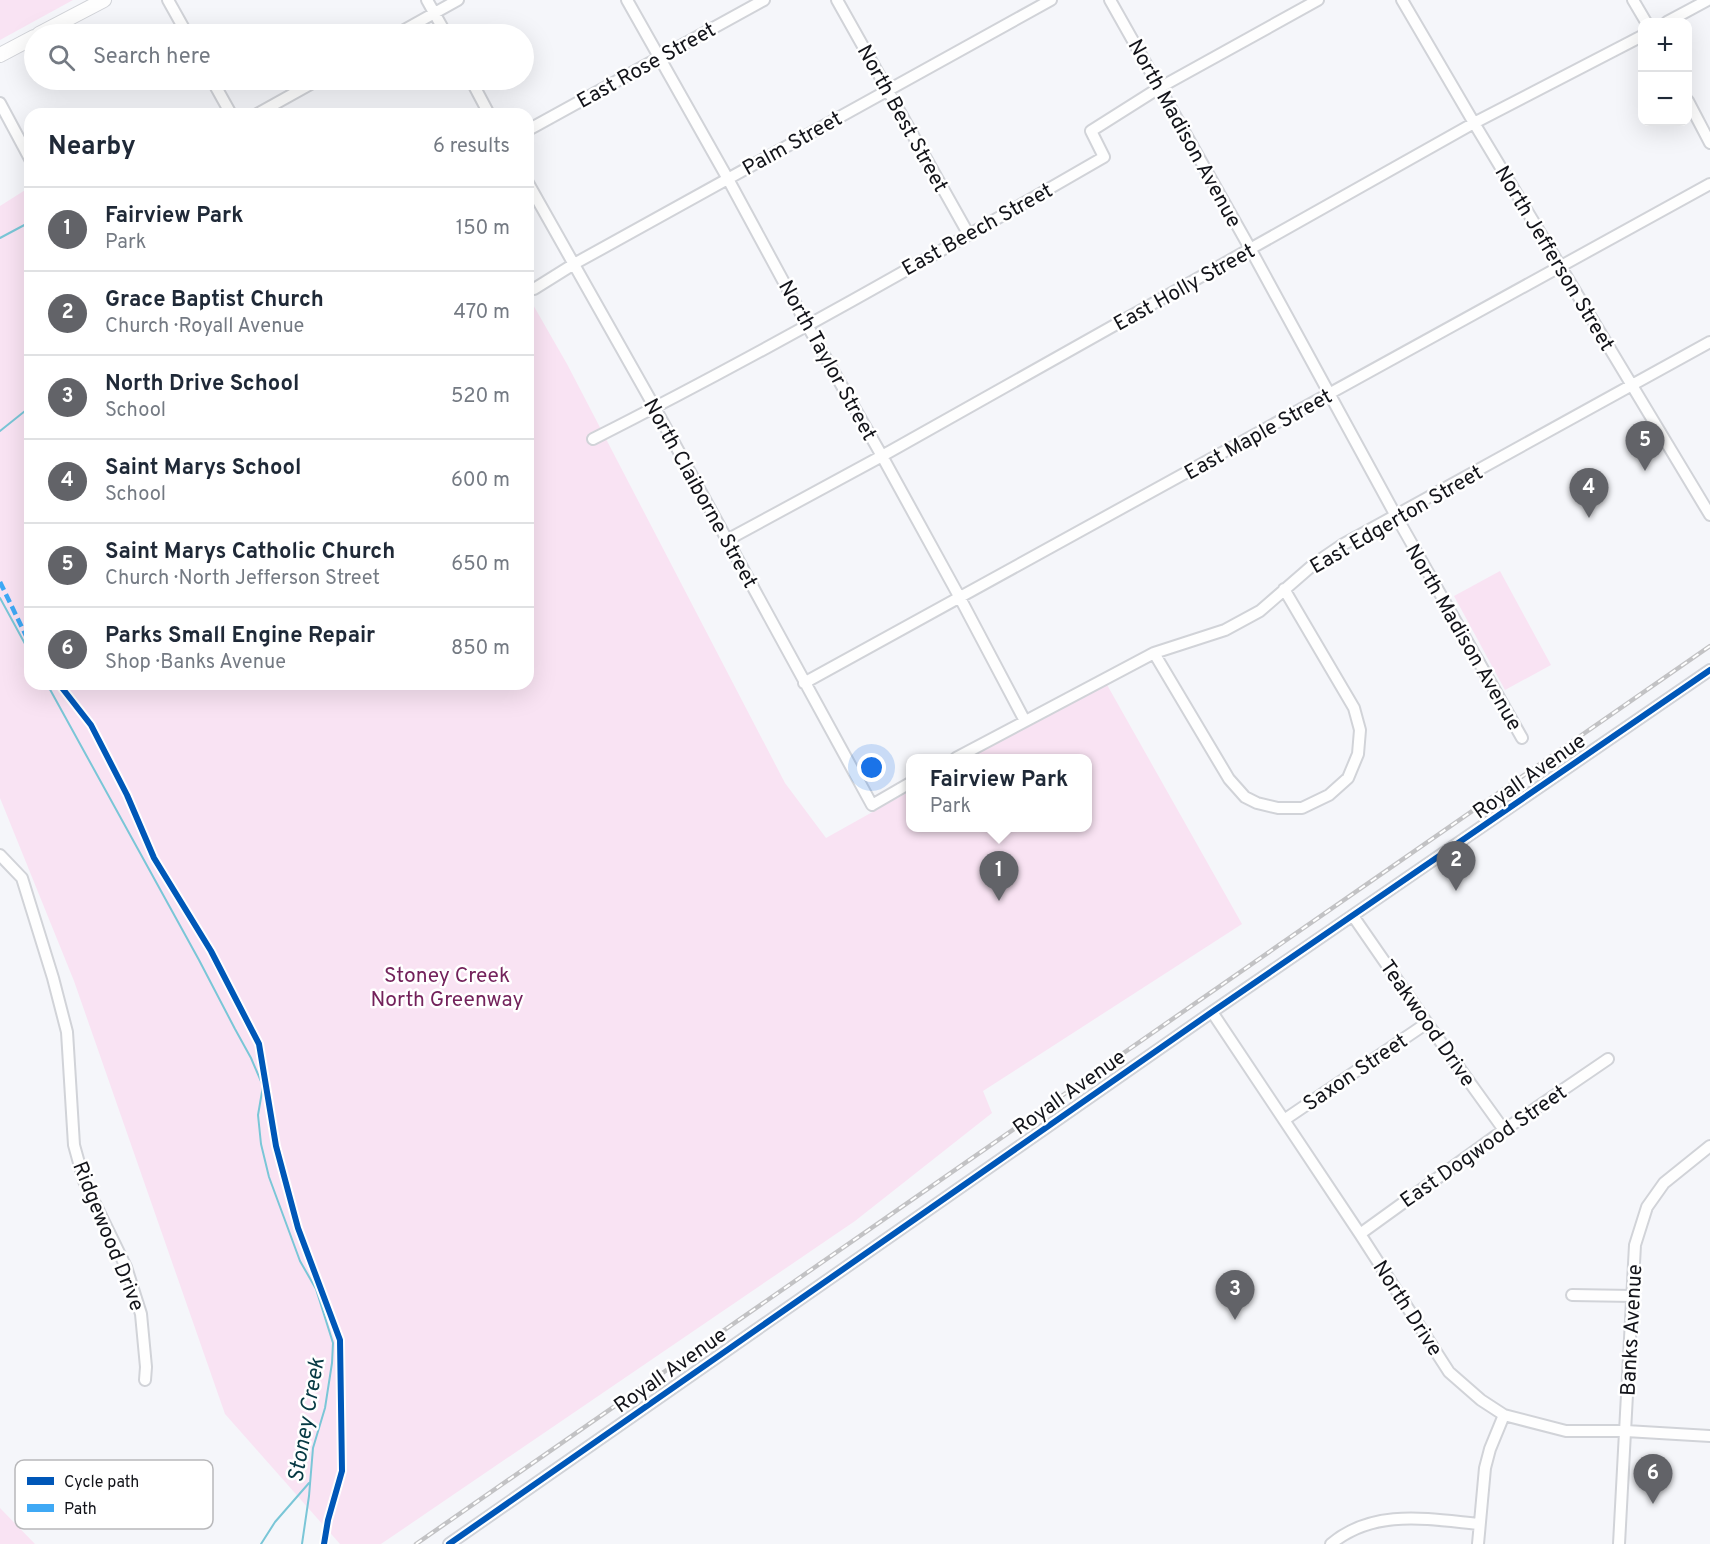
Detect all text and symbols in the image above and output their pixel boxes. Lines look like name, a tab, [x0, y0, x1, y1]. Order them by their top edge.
street label: East Rose Street	[573, 17, 721, 116]
map controls	[1638, 18, 1692, 126]
button: +	[1638, 18, 1692, 72]
search box	[24, 24, 534, 90]
street label: North Madison Avenue	[1121, 35, 1247, 233]
street label: North Best Street	[850, 40, 953, 197]
icon: search	[45, 41, 78, 74]
text: Search here	[93, 44, 211, 71]
button: −	[1638, 72, 1692, 126]
street label: Palm Street	[738, 106, 847, 183]
text: Nearby	[48, 131, 136, 164]
text: 6 results	[433, 134, 510, 160]
street label: North Jefferson Street	[1488, 161, 1620, 356]
street label: East Beech Street	[898, 178, 1058, 283]
text: Fairview Park	[105, 203, 243, 230]
text: 1	[64, 216, 72, 242]
text: 150 m	[456, 216, 510, 242]
text: Park	[105, 230, 146, 256]
street label: East Holly Street	[1109, 238, 1260, 338]
street label: North Taylor Street	[771, 276, 882, 446]
text: Grace Baptist Church	[105, 287, 324, 314]
text: 2	[61, 300, 74, 326]
text: 470 m	[453, 300, 510, 326]
text: Church · Royall Avenue	[105, 314, 304, 340]
text: North Drive School	[105, 371, 299, 398]
text: 3	[62, 384, 74, 410]
text: 520 m	[451, 384, 510, 410]
street label: East Maple Street	[1180, 384, 1337, 487]
street label: North Claiborne Street	[636, 394, 763, 593]
text: School	[105, 398, 166, 424]
pin: 5	[1626, 422, 1664, 471]
text: Saint Marys School	[105, 455, 301, 482]
street label: East Edgerton Street	[1305, 460, 1488, 581]
text: 4	[61, 468, 74, 494]
text: 600 m	[451, 468, 510, 494]
pin: 4	[1570, 468, 1608, 518]
text: School	[105, 482, 166, 508]
text: Saint Marys Catholic Church	[105, 539, 395, 566]
street label: North Madison Avenue	[1398, 539, 1527, 736]
text: 5	[61, 552, 74, 578]
text: 650 m	[451, 552, 510, 578]
text: Church · North Jefferson Street	[105, 566, 380, 592]
text: Parks Small Engine Repair	[105, 623, 375, 650]
text: 6	[61, 636, 74, 662]
text: 850 m	[451, 636, 510, 662]
text: Shop · Banks Avenue	[105, 650, 286, 676]
street label: Royall Avenue	[1468, 728, 1592, 826]
your location	[857, 753, 886, 782]
popup	[906, 754, 1092, 832]
text: Fairview Park	[930, 767, 1068, 794]
text: Park	[930, 794, 971, 820]
pin: 2	[1436, 842, 1476, 891]
pin: 1	[980, 852, 1018, 901]
street label: Teakwood Drive	[1373, 955, 1481, 1093]
park label: Stoney Creek North Greenway	[370, 963, 524, 1014]
street label: Saxon Street	[1298, 1028, 1413, 1118]
street label: Royall Avenue	[1008, 1044, 1132, 1142]
street label: East Dogwood Street	[1395, 1080, 1572, 1215]
street label: Ridgewood Drive	[65, 1158, 150, 1315]
street label: North Drive	[1366, 1256, 1448, 1362]
street label: Banks Avenue	[1616, 1263, 1649, 1397]
pin: 3	[1216, 1270, 1254, 1320]
street label: Royall Avenue	[609, 1322, 733, 1420]
water label: Stoney Creek	[283, 1355, 332, 1485]
pin: 6	[1634, 1454, 1672, 1504]
legend	[15, 1460, 213, 1529]
text: Cycle path	[64, 1473, 139, 1493]
text: Path	[64, 1500, 97, 1520]

